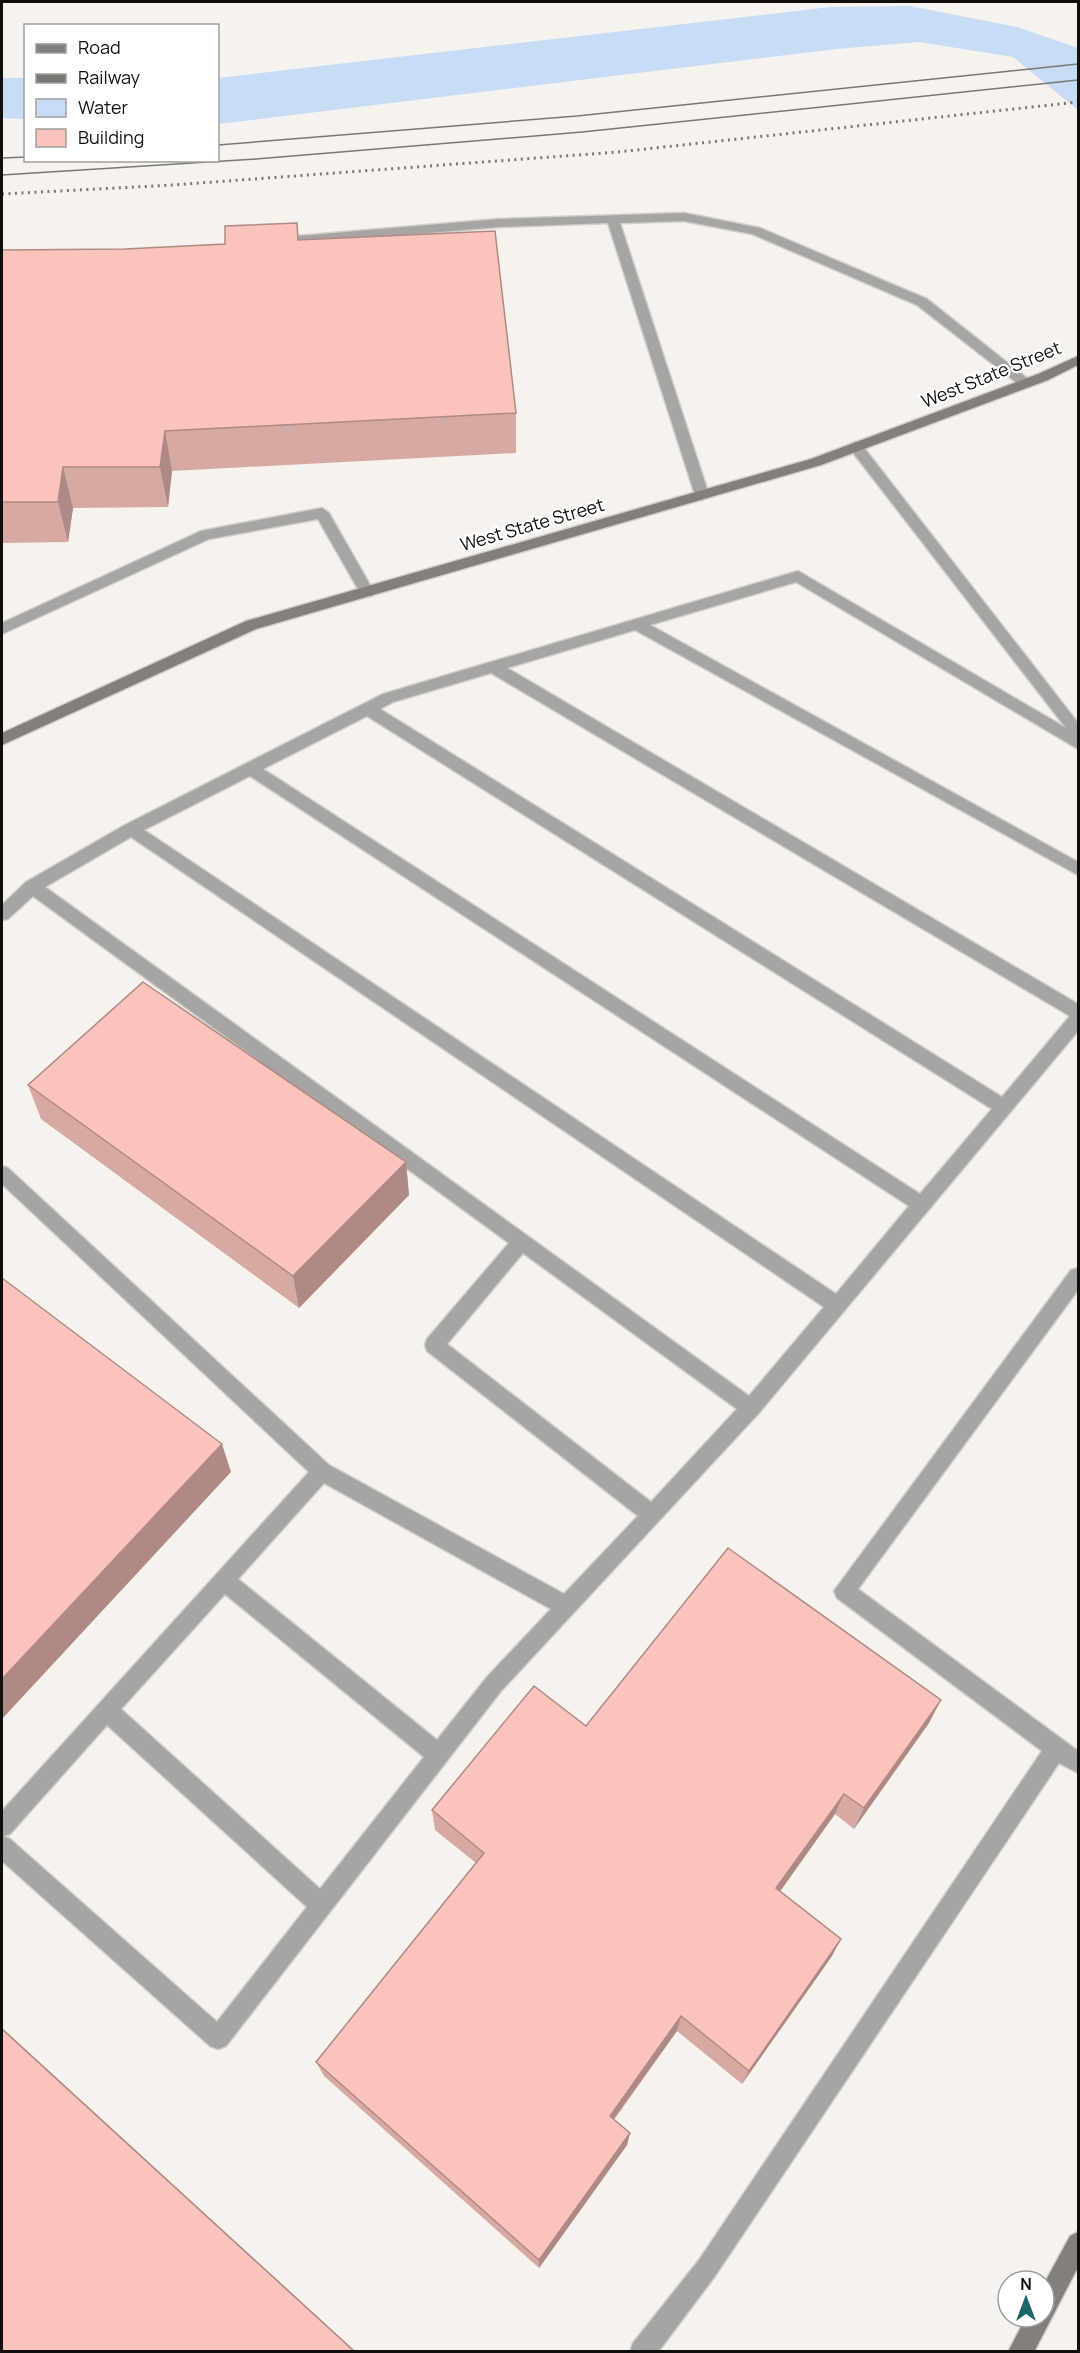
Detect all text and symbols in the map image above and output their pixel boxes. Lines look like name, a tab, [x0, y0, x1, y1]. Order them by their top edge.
legend	[24, 24, 219, 162]
text: Road	[78, 35, 121, 59]
text: Railway	[78, 65, 140, 89]
text: Water	[78, 95, 128, 119]
text: Building	[78, 125, 144, 149]
street label: West State Street	[918, 335, 1064, 413]
street label: West State Street	[457, 492, 607, 556]
north arrow	[996, 2269, 1056, 2329]
text: N	[1020, 2273, 1032, 2295]

